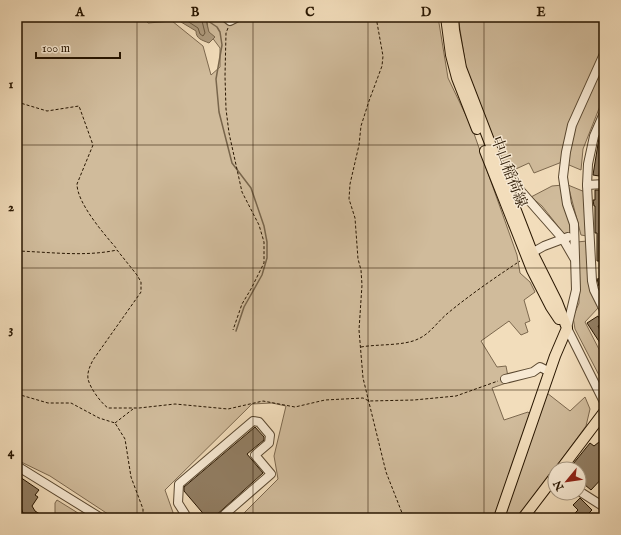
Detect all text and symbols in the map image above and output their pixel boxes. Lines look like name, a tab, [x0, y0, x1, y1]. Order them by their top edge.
text: A	[75, 4, 86, 21]
text: B	[191, 4, 200, 21]
text: C	[305, 4, 315, 21]
text: D	[421, 4, 432, 21]
text: E	[536, 4, 546, 21]
scale bar	[36, 34, 120, 60]
text: 100 m	[42, 41, 70, 56]
text: 1	[9, 76, 14, 93]
street label: 中山稲荷線	[487, 134, 531, 210]
text: 2	[8, 199, 14, 216]
text: 3	[9, 321, 14, 338]
text: 4	[8, 444, 15, 461]
north arrow	[547, 461, 587, 501]
text: N	[550, 477, 568, 494]

